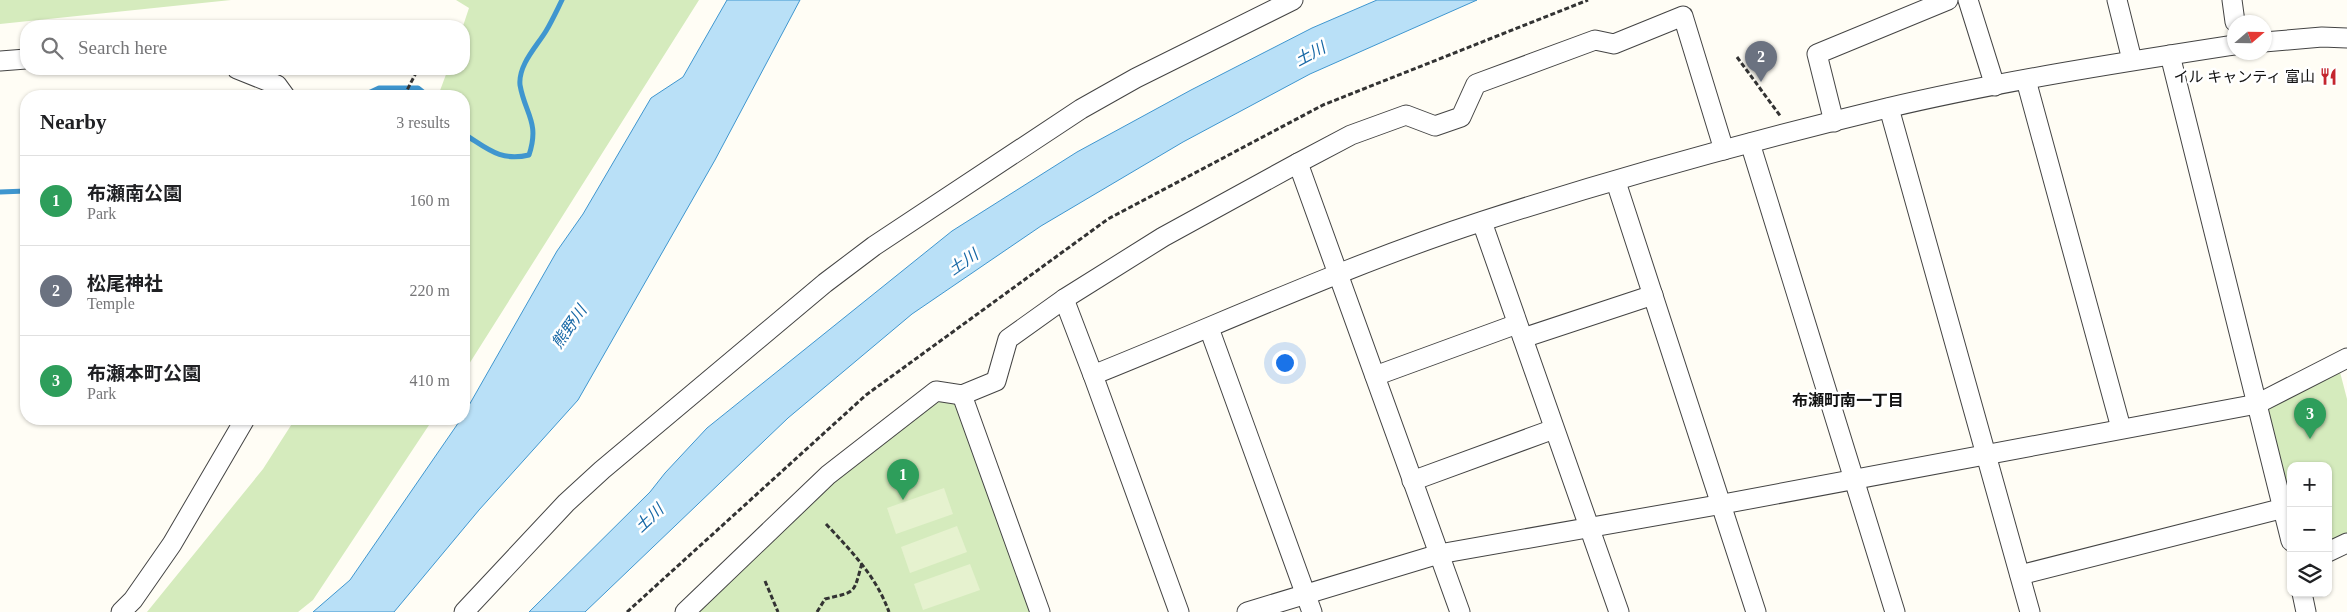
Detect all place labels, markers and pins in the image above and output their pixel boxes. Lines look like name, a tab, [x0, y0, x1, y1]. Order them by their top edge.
pin: 2	[1745, 41, 1777, 82]
restaurant icon: イル キャンティ 富山	[2319, 67, 2339, 87]
place label: イル キャンティ 富山	[2173, 69, 2315, 85]
pin: 3	[2294, 398, 2326, 439]
pin: 1	[887, 459, 919, 500]

